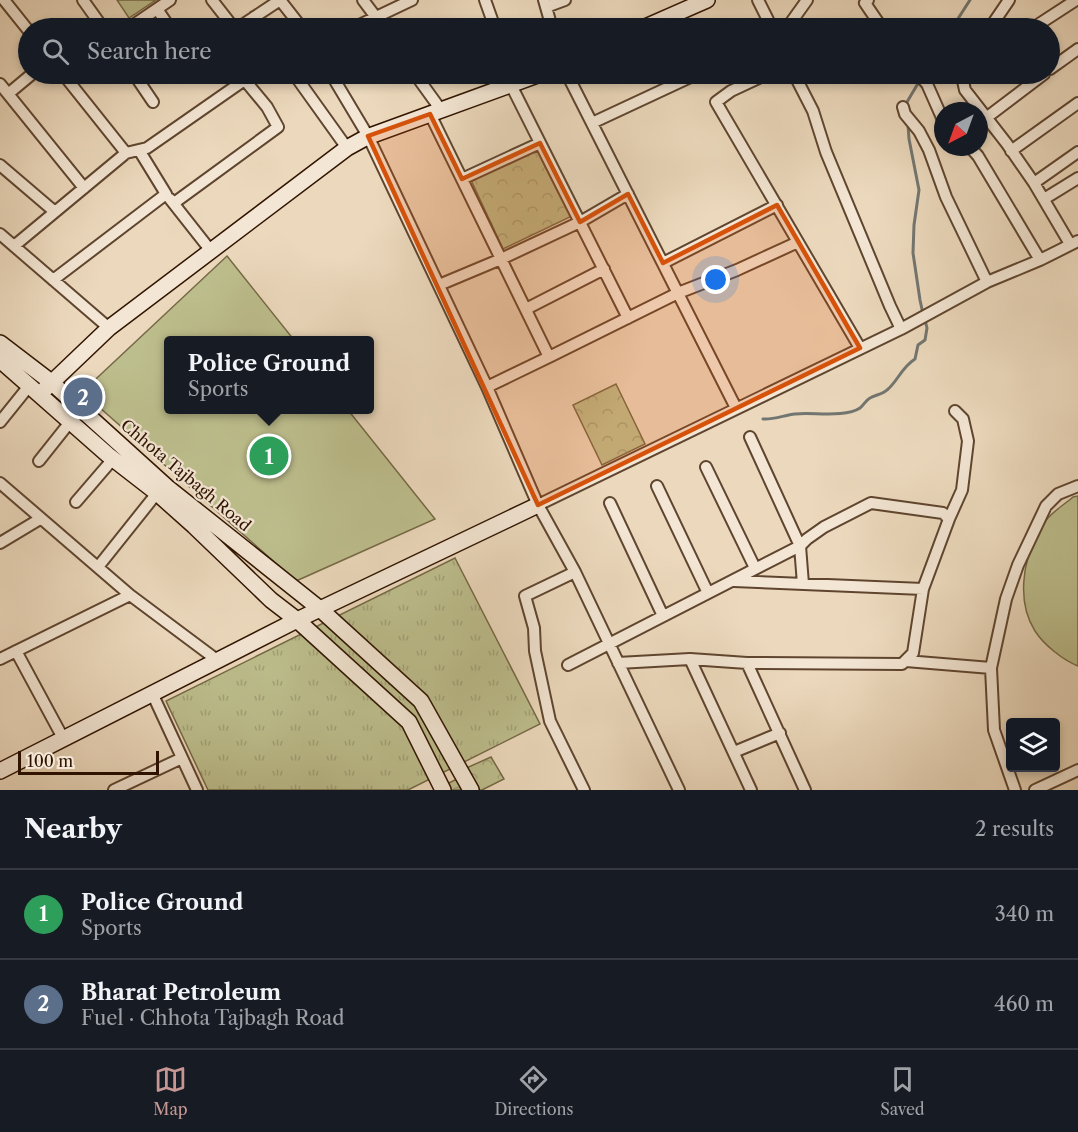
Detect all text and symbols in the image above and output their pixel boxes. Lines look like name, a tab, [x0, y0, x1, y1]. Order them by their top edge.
search box	[18, 18, 1060, 84]
icon: search	[39, 35, 72, 68]
text: Search here	[87, 38, 212, 65]
north arrow	[934, 102, 988, 156]
your location	[701, 265, 730, 294]
popup	[164, 336, 374, 414]
text: Police Ground	[188, 350, 350, 377]
pin: 2	[64, 374, 103, 420]
text: Sports	[188, 377, 249, 401]
street label: Chhota Tajbagh Road	[117, 415, 255, 535]
pin: 1	[250, 434, 288, 478]
map controls	[1006, 718, 1060, 772]
button: layers	[1006, 718, 1060, 772]
scale bar	[18, 748, 159, 776]
text: 100 m	[27, 751, 73, 771]
text: Nearby	[24, 813, 122, 845]
text: 2 results	[975, 817, 1054, 841]
text: Police Ground	[81, 889, 243, 916]
text: 1	[39, 902, 48, 926]
text: 340 m	[995, 902, 1054, 926]
text: Sports	[81, 916, 142, 940]
text: Bharat Petroleum	[81, 979, 281, 1006]
text: 2	[38, 992, 49, 1016]
text: 460 m	[994, 992, 1054, 1016]
text: Fuel · Chhota Tajbagh Road	[81, 1006, 344, 1030]
tab: Map	[153, 1063, 188, 1119]
tab: Directions	[494, 1063, 573, 1119]
tab: Saved	[880, 1063, 925, 1119]

